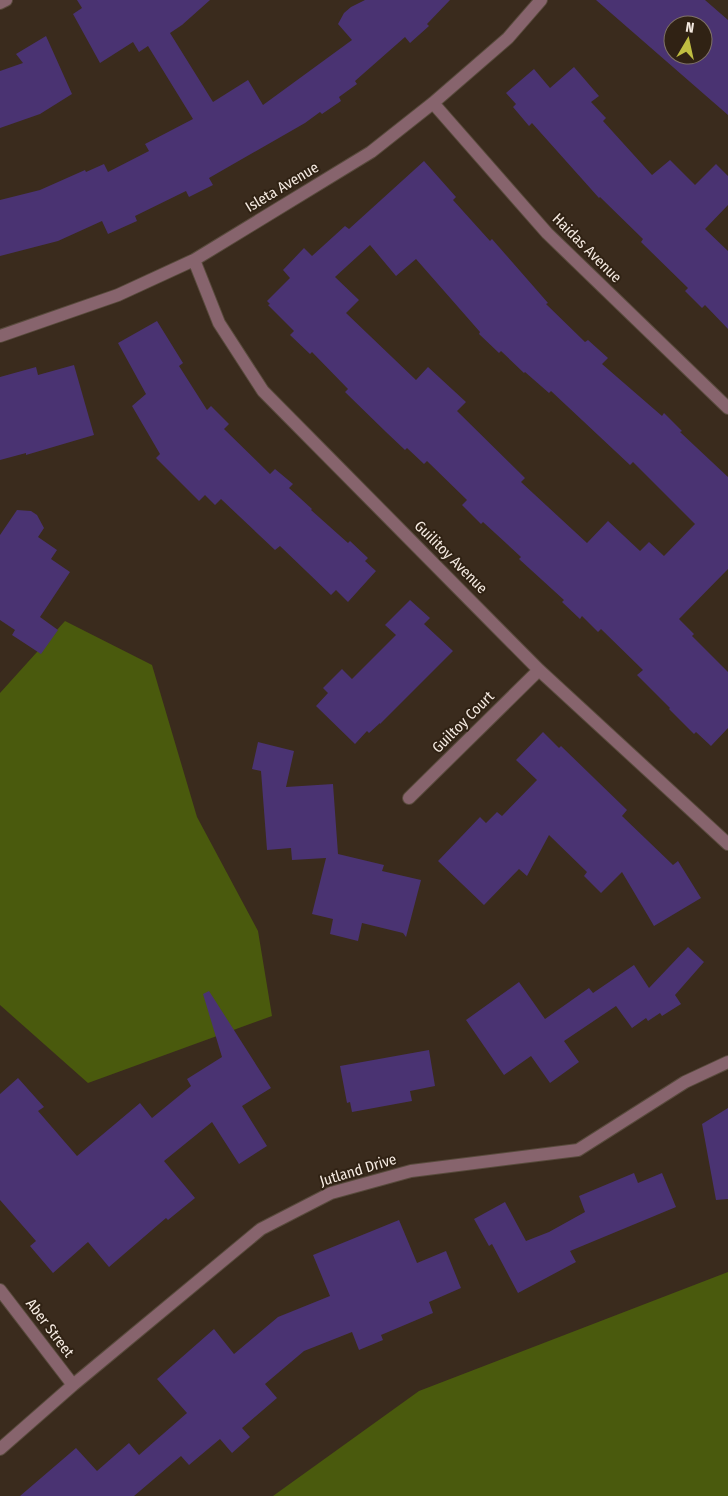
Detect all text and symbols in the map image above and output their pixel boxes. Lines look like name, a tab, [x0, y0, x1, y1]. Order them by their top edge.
north arrow	[663, 15, 713, 65]
text: N	[684, 19, 695, 37]
street label: Isleta Avenue	[242, 158, 322, 216]
street label: Haidas Avenue	[549, 210, 625, 286]
street label: Guilitoy Avenue	[411, 517, 491, 597]
street label: Guiltoy Court	[428, 687, 498, 757]
street label: Jutland Drive	[318, 1150, 398, 1190]
street label: Aber Street	[22, 1295, 78, 1361]

